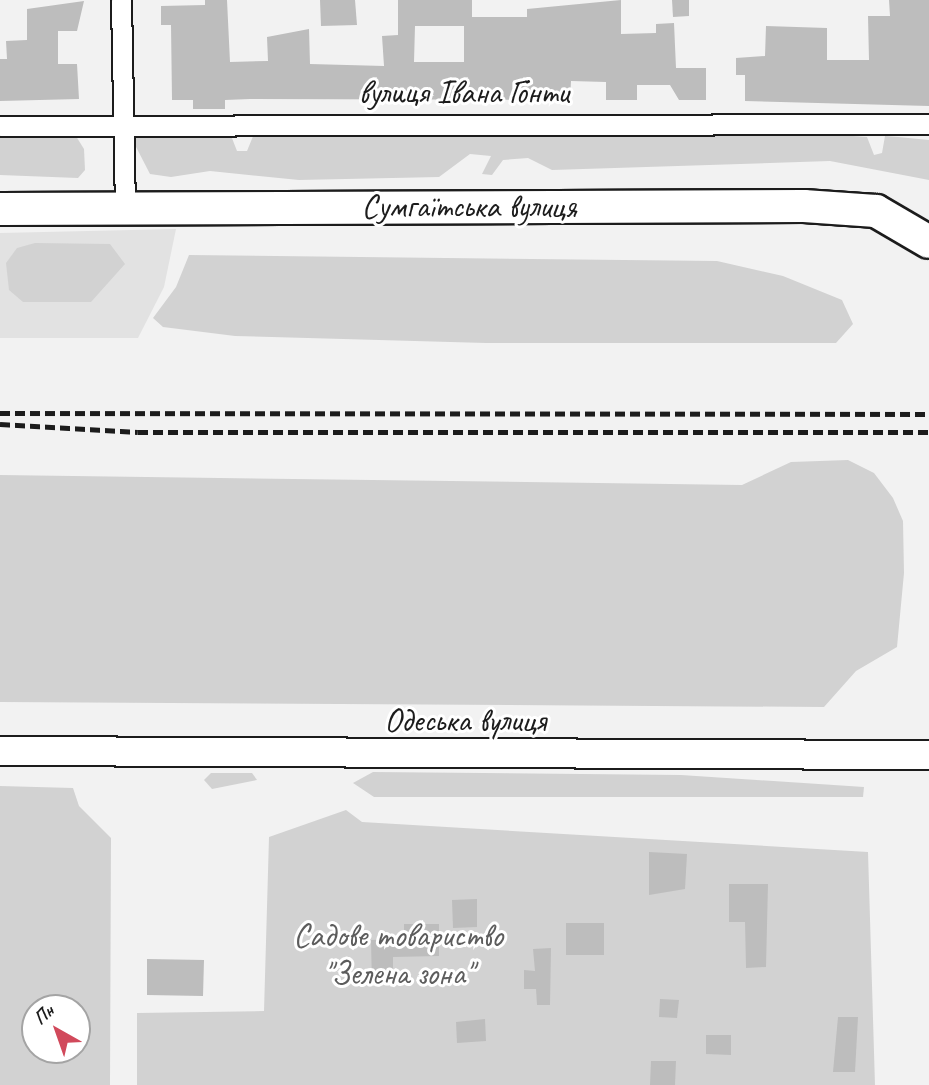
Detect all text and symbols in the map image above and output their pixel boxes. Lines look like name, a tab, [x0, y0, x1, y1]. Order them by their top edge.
street label: вулиця Івана Гонти	[356, 73, 572, 113]
street label: Сумгаїтська вулиця	[361, 187, 577, 227]
street label: Одеська вулиця	[383, 701, 547, 741]
park label: Садове товариство "Зелена зона"	[292, 916, 504, 994]
north arrow	[21, 994, 91, 1064]
text: Пн	[28, 999, 59, 1030]

